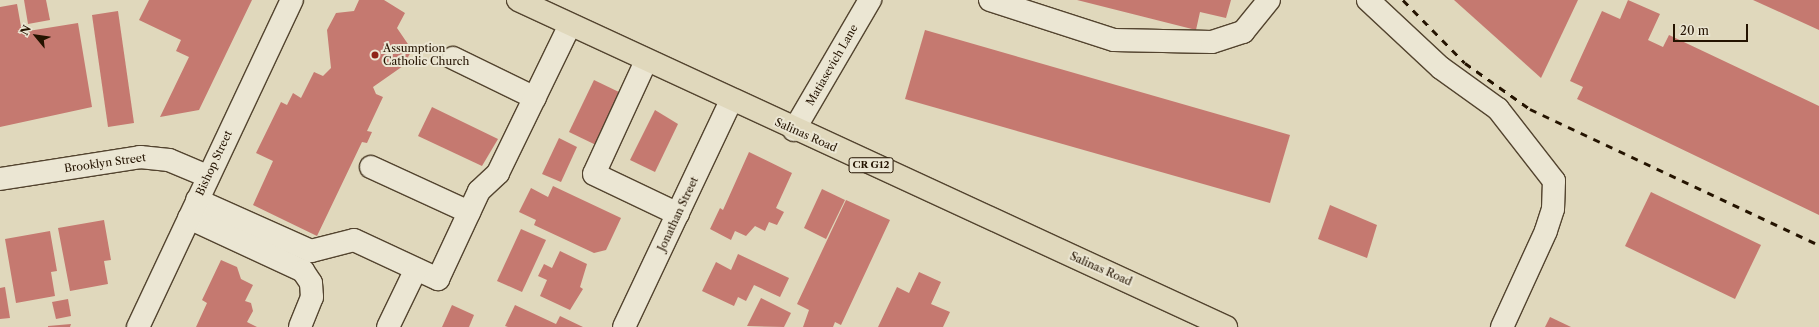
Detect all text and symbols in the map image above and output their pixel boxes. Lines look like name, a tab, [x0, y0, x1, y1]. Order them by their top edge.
north arrow	[16, 16, 56, 56]
scale bar	[1675, 16, 1750, 42]
street label: Matiasevich Lane	[803, 22, 861, 108]
text: N	[17, 23, 34, 38]
text: 20 m	[1680, 23, 1709, 38]
place label: Assumption Catholic Church	[383, 42, 469, 68]
marker: Assumption Catholic Church	[370, 50, 380, 60]
street label: Salinas Road	[773, 115, 839, 155]
street label: Bishop Street	[193, 128, 235, 198]
street label: Brooklyn Street	[63, 151, 147, 175]
road number: CR G12	[848, 157, 894, 173]
street label: Jonathan Street	[655, 175, 701, 253]
street label: Salinas Road	[1068, 249, 1134, 289]

